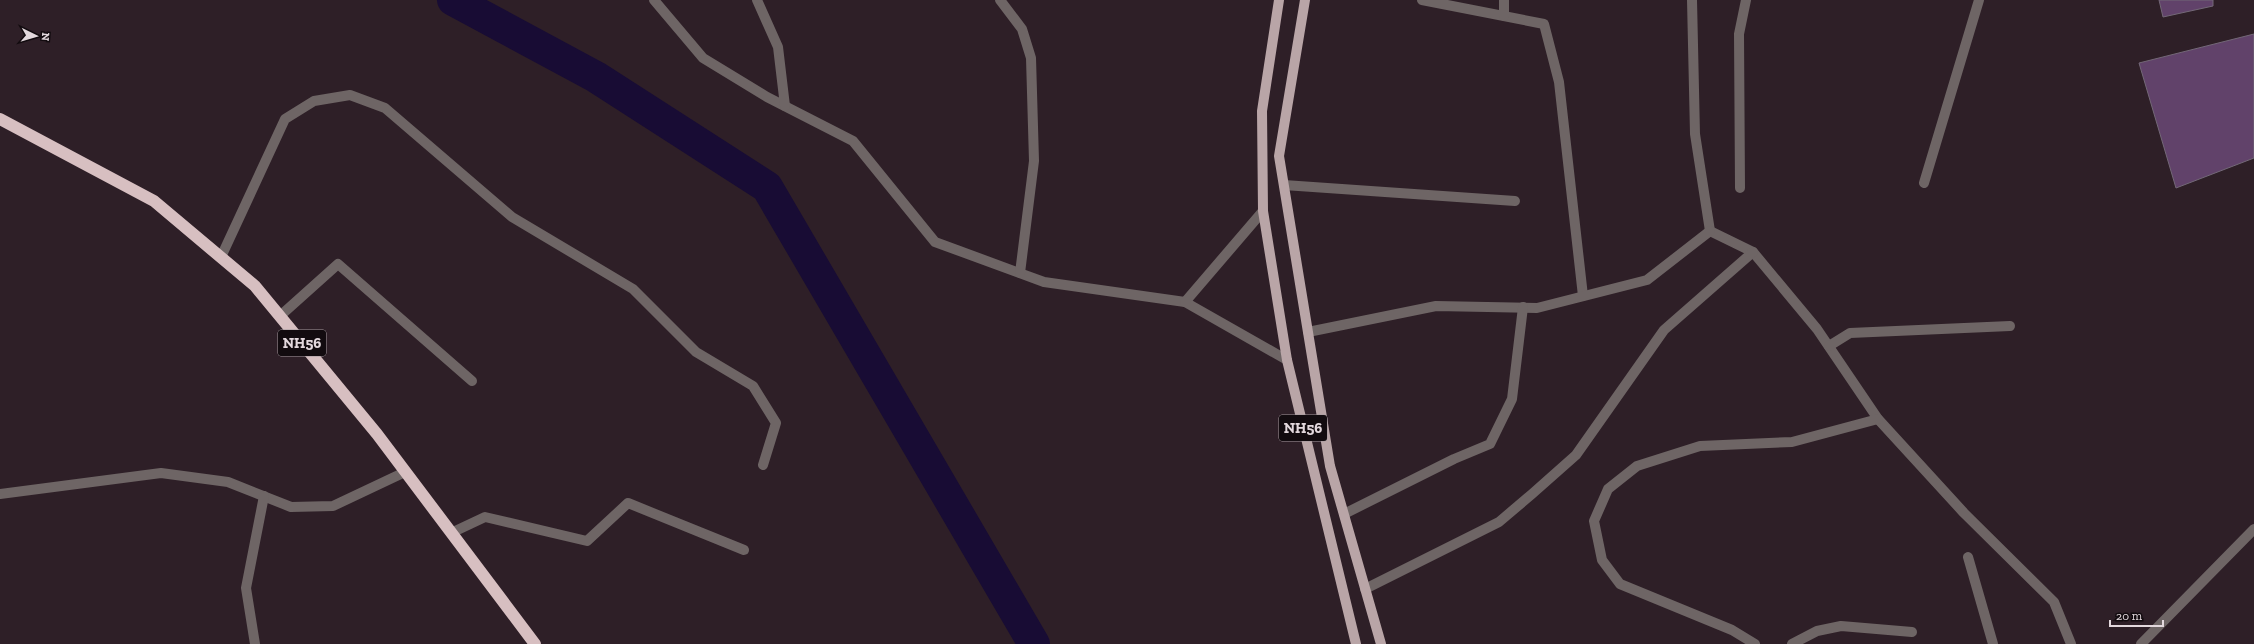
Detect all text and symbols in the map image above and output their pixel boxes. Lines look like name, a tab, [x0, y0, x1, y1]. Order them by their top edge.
north arrow	[16, 16, 56, 56]
text: N	[39, 32, 52, 42]
road number: NH56	[278, 330, 326, 356]
road number: NH56	[1279, 415, 1327, 441]
scale bar	[2110, 602, 2163, 628]
text: 20 m	[2116, 609, 2143, 623]

